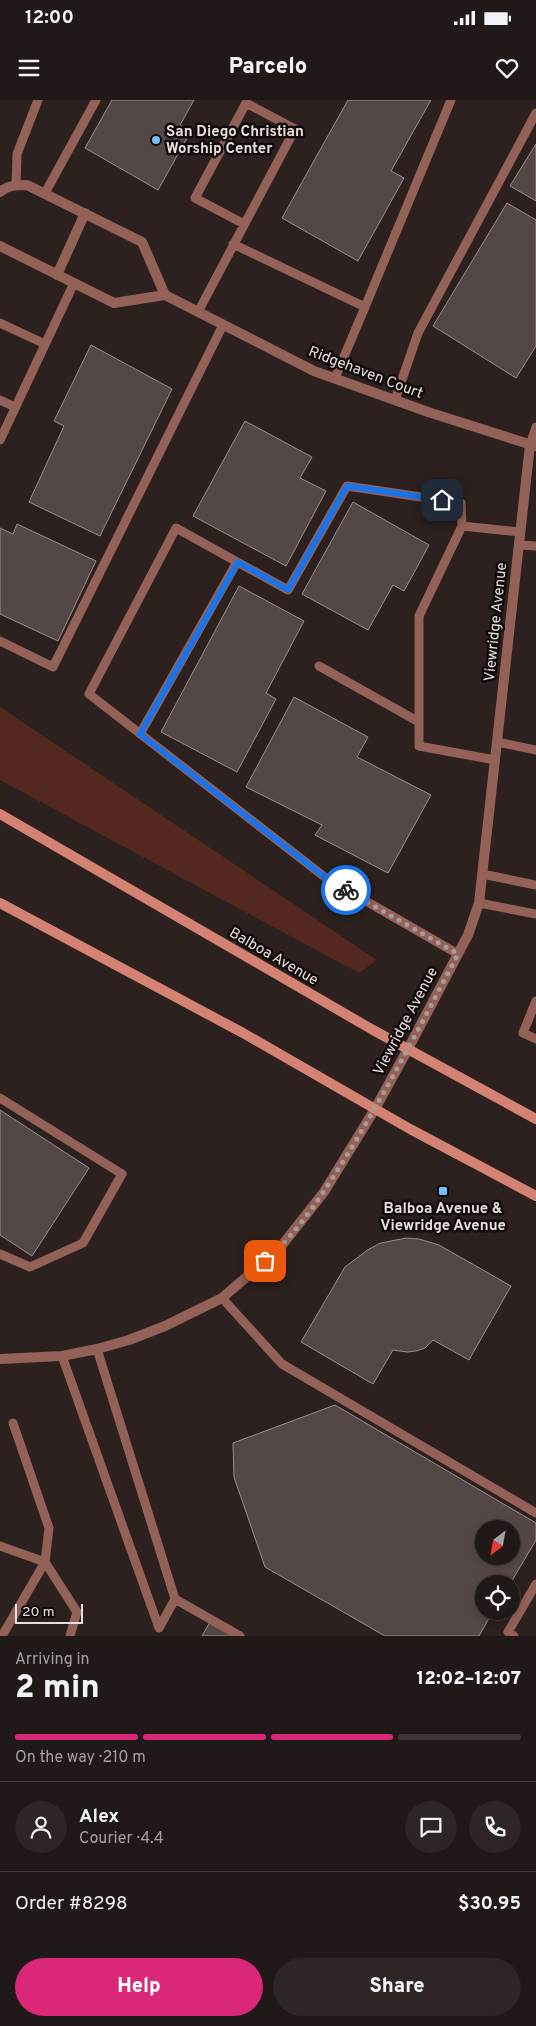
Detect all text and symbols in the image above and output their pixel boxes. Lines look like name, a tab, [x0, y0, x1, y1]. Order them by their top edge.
text: 12:00	[25, 6, 74, 30]
icon: menu	[15, 54, 43, 82]
text: Parcelo	[229, 54, 307, 81]
icon: heart	[493, 54, 521, 82]
place label: San Diego Christian Worship Center	[166, 123, 304, 159]
marker: San Diego Christian Worship Center	[150, 134, 162, 146]
street label: Ridgehaven Court	[305, 343, 425, 404]
pin	[421, 479, 463, 521]
icon: home	[428, 486, 456, 514]
street label: Viewridge Avenue	[481, 562, 512, 683]
courier	[321, 865, 371, 915]
icon: bike	[332, 876, 360, 904]
street label: Balboa Avenue	[225, 924, 321, 991]
street label: Viewridge Avenue	[370, 964, 443, 1079]
marker: Balboa Avenue & Viewridge Avenue	[437, 1185, 449, 1197]
place label: Balboa Avenue & Viewridge Avenue	[380, 1200, 506, 1236]
pin	[244, 1240, 286, 1282]
icon: bag	[251, 1247, 279, 1275]
north arrow	[475, 1520, 520, 1565]
map controls	[475, 1520, 520, 1620]
button: locate	[475, 1575, 520, 1620]
scale bar	[15, 1601, 82, 1624]
text: 20 m	[22, 1604, 55, 1621]
text: Arriving in	[15, 1650, 90, 1670]
text: 12:02–12:07	[417, 1667, 521, 1691]
text: 2 min	[15, 1669, 100, 1709]
text: On the way · 210 m	[15, 1748, 146, 1768]
button: person	[15, 1801, 67, 1853]
button: chat	[405, 1801, 457, 1853]
button: phone	[469, 1801, 521, 1853]
text: Alex	[79, 1805, 119, 1829]
text: Courier · 4.4	[79, 1829, 164, 1849]
text: Order #8298	[15, 1892, 128, 1916]
text: $30.95	[458, 1892, 521, 1916]
button: Help	[15, 1958, 263, 2016]
button: Share	[273, 1958, 521, 2016]

